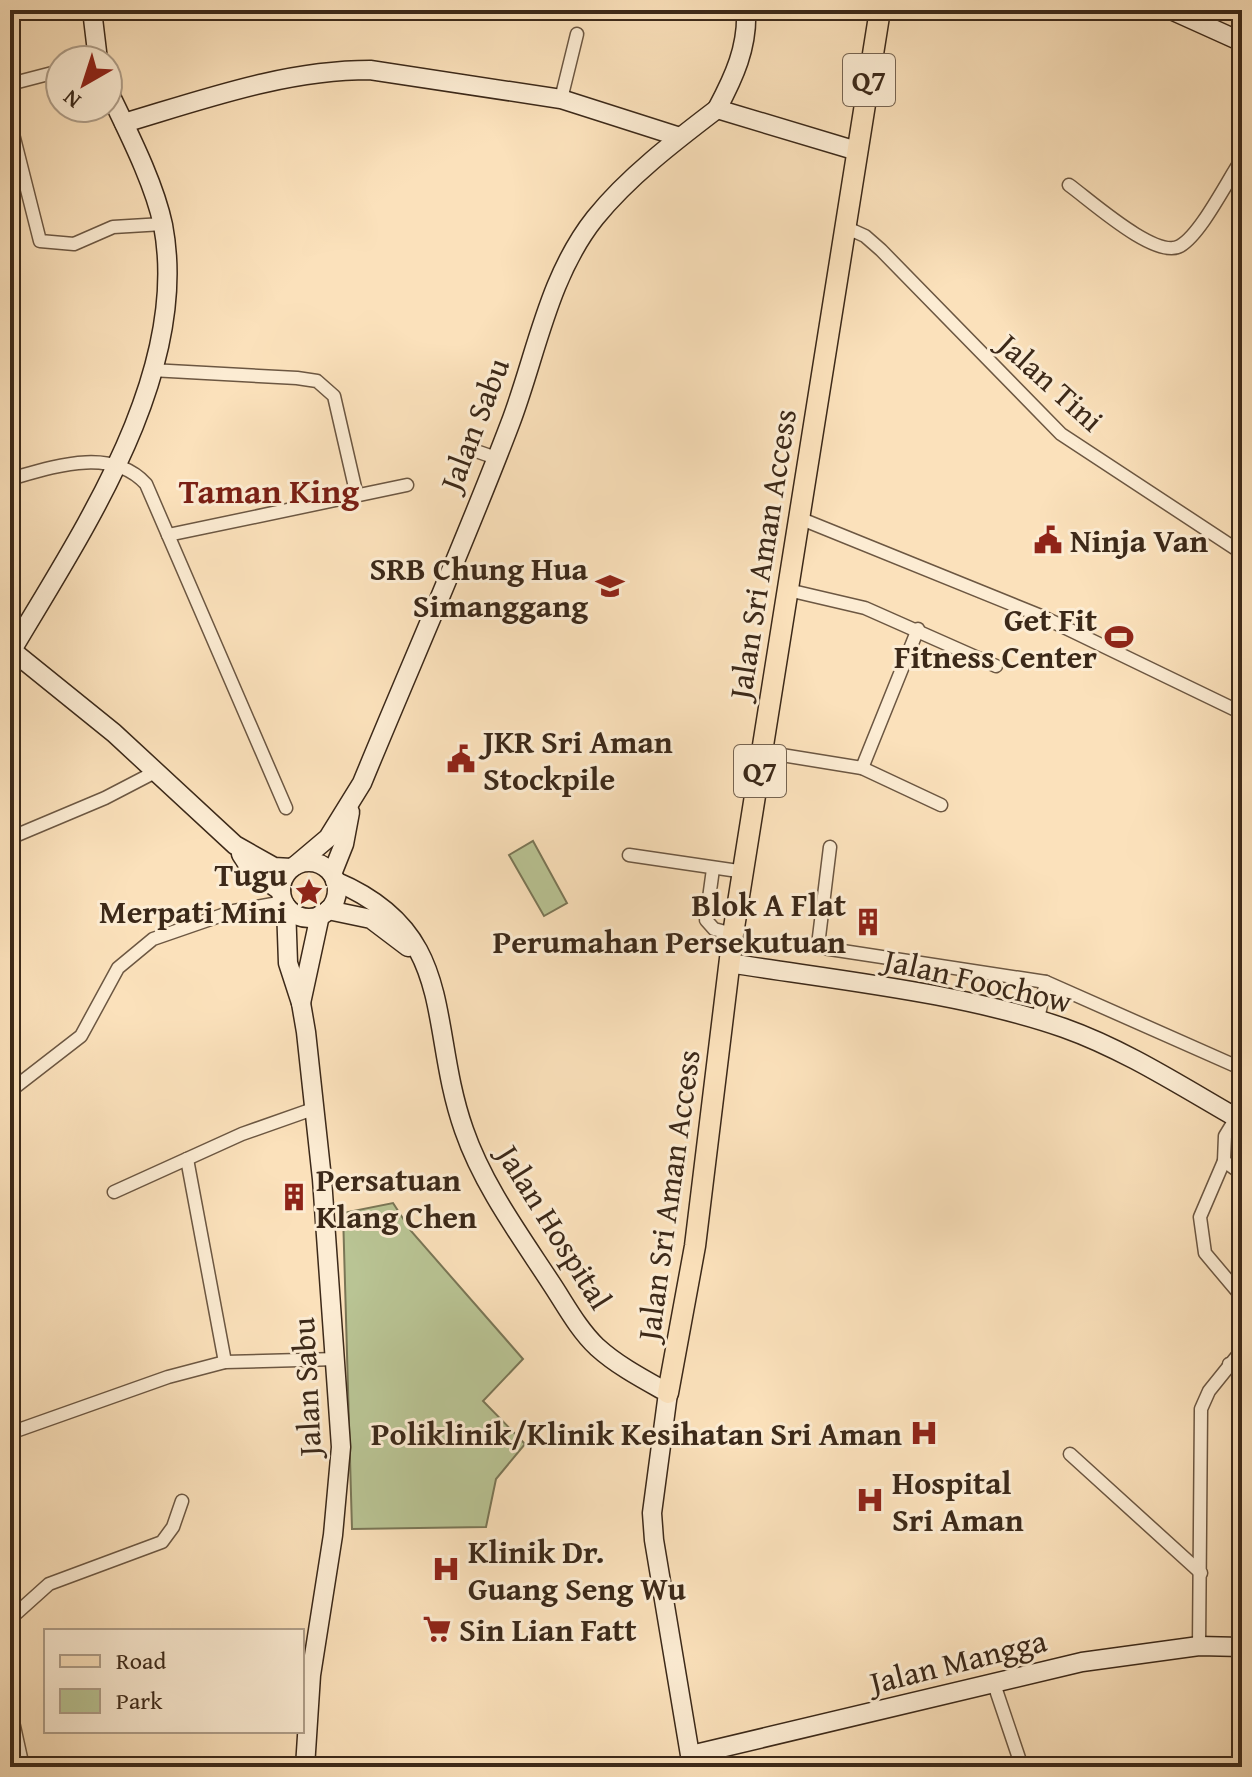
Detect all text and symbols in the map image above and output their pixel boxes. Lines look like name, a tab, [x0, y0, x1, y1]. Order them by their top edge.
north arrow	[44, 44, 124, 124]
road number: Q7	[843, 54, 895, 106]
text: N	[55, 82, 87, 117]
street label: Jalan Tini	[985, 319, 1114, 442]
street label: Jalan Sabu	[426, 350, 521, 501]
street label: Jalan Sri Aman Access	[715, 406, 808, 706]
district label: Taman King	[179, 466, 359, 515]
place label: Ninja Van	[1070, 517, 1208, 564]
public building icon: Ninja Van	[1033, 525, 1063, 555]
place label: SRB Chung Hua Simanggang	[369, 545, 589, 629]
school or university icon: SRB Chung Hua Simanggang	[595, 571, 625, 601]
place label: Get Fit Fitness Center	[894, 596, 1097, 680]
sports icon: Get Fit Fitness Center	[1104, 622, 1134, 652]
place label: JKR Sri Aman Stockpile	[478, 718, 673, 802]
public building icon: JKR Sri Aman Stockpile	[446, 744, 476, 774]
road number: Q7	[734, 745, 786, 797]
place label: Tugu Merpati Mini	[99, 851, 288, 935]
place icon: Tugu Merpati Mini	[294, 877, 324, 907]
place label: Blok A Flat Perumahan Persekutuan	[493, 881, 846, 965]
building icon: Blok A Flat Perumahan Persekutuan	[853, 907, 883, 937]
street label: Jalan Foochow	[875, 935, 1077, 1025]
street label: Jalan Sri Aman Access	[624, 1047, 712, 1347]
street label: Jalan Hospital	[484, 1132, 624, 1318]
place label: Persatuan Klang Chen	[316, 1156, 477, 1240]
building icon: Persatuan Klang Chen	[279, 1182, 309, 1212]
street label: Jalan Sabu	[279, 1316, 333, 1462]
place label: Poliklinik/Klinik Kesihatan Sri Aman	[371, 1410, 902, 1457]
hospital icon: Poliklinik/Klinik Kesihatan Sri Aman	[909, 1418, 939, 1448]
place label: Hospital Sri Aman	[892, 1459, 1024, 1543]
hospital icon: Hospital Sri Aman	[855, 1485, 885, 1515]
place label: Klinik Dr. Guang Seng Wu	[468, 1528, 687, 1612]
hospital icon: Klinik Dr. Guang Seng Wu	[431, 1554, 461, 1584]
place label: Sin Lian Fatt	[459, 1606, 637, 1653]
supermarket icon: Sin Lian Fatt	[422, 1614, 452, 1644]
street label: Jalan Mangga	[861, 1616, 1051, 1707]
legend	[44, 1629, 304, 1733]
text: Road	[116, 1643, 166, 1678]
text: Park	[116, 1683, 163, 1718]

